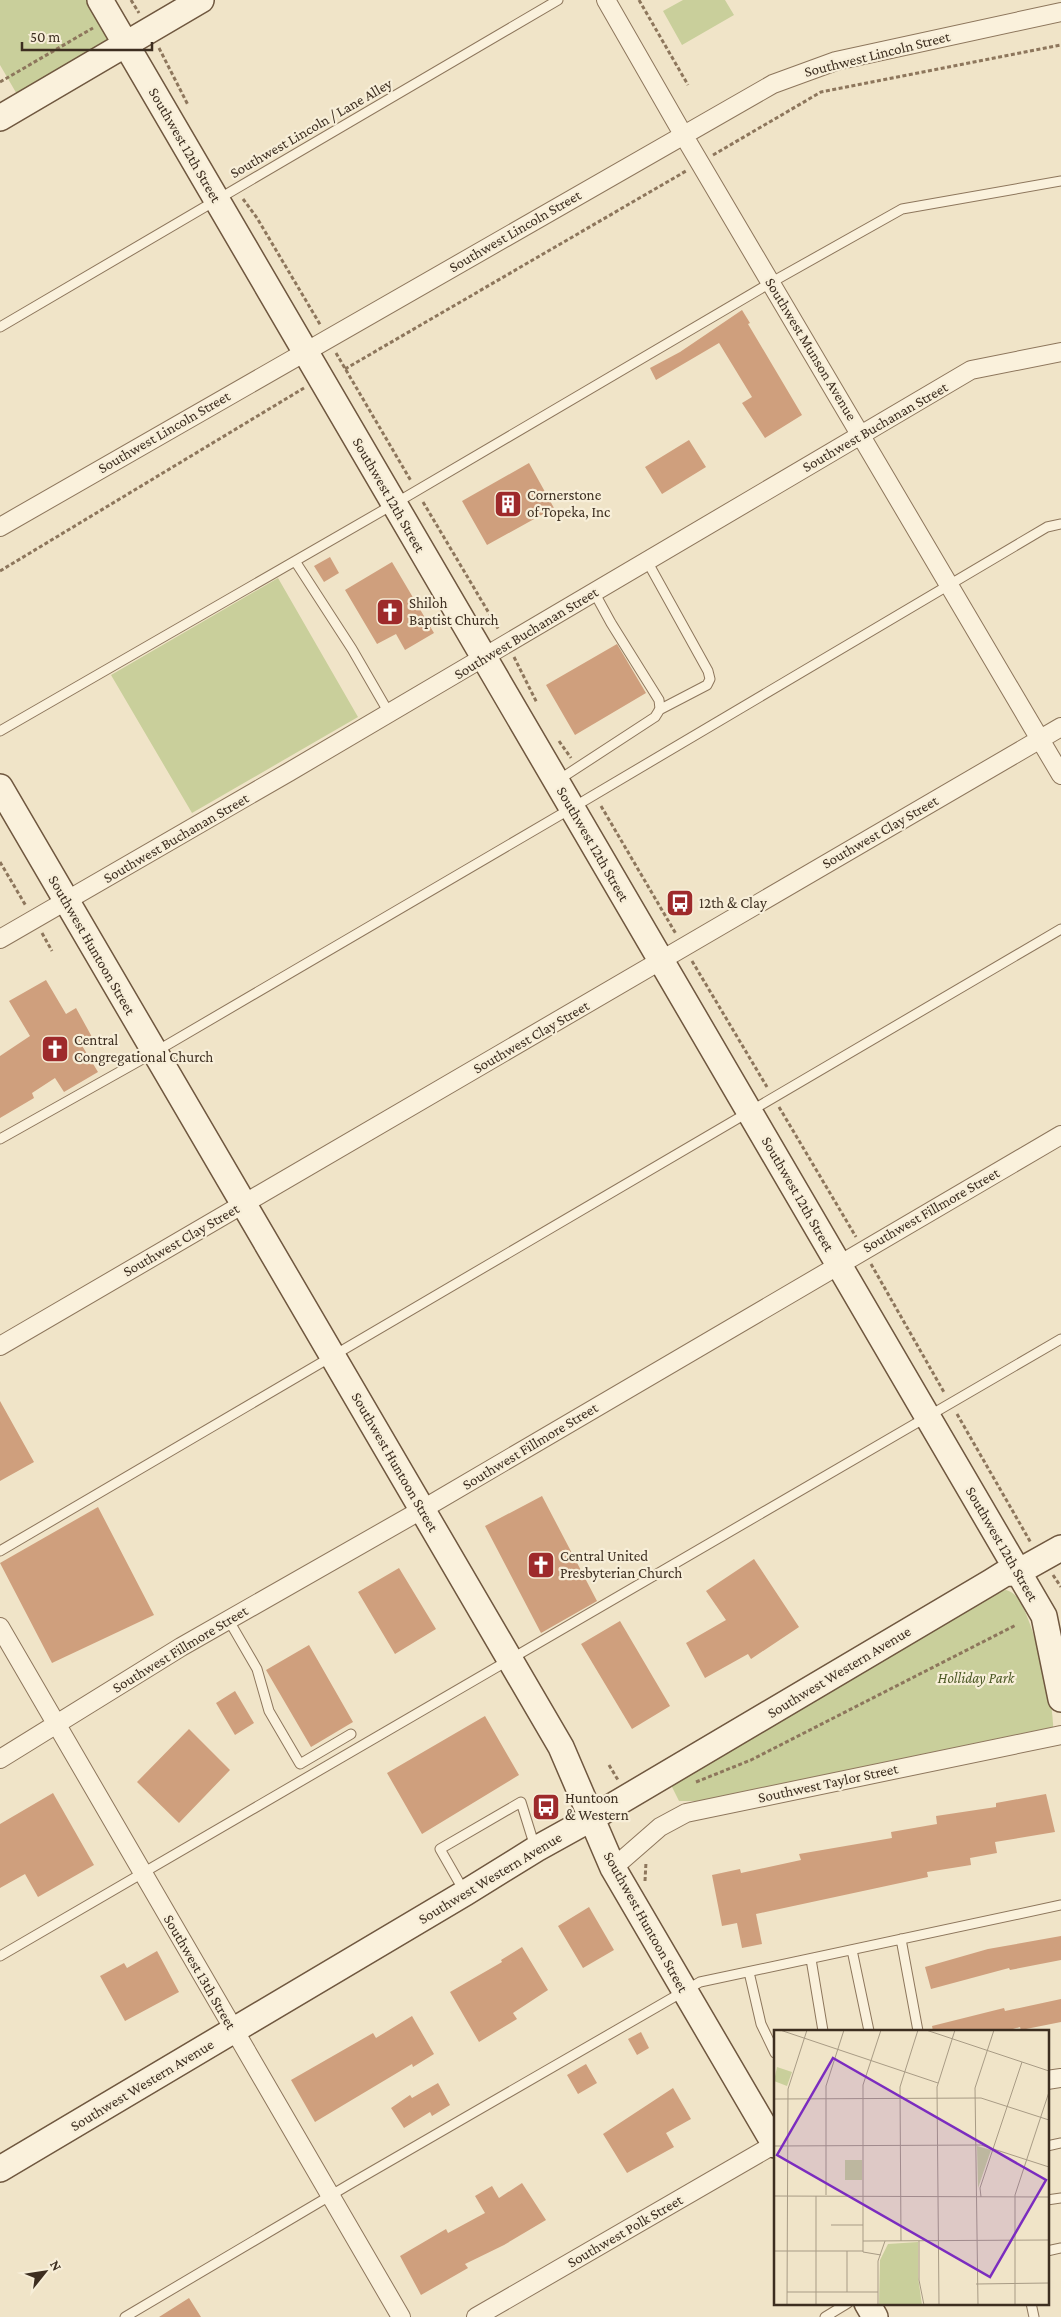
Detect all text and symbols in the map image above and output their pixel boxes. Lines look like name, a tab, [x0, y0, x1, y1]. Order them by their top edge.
scale bar	[22, 20, 152, 52]
street label: Southwest Lincoln Street	[802, 28, 953, 80]
text: 50 m	[30, 29, 60, 45]
street label: Southwest Lincoln / Lane Alley	[227, 75, 395, 182]
street label: Southwest 12th Street	[146, 85, 225, 206]
street label: Southwest Lincoln Street	[446, 186, 585, 275]
street label: Southwest Munson Avenue	[762, 275, 860, 424]
street label: Southwest Buchanan Street	[800, 378, 951, 475]
street label: Southwest Lincoln Street	[95, 387, 234, 476]
street label: Southwest 12th Street	[350, 435, 429, 556]
place label: Cornerstone of Topeka, Inc	[527, 487, 611, 521]
building icon: Cornerstone of Topeka, Inc	[493, 489, 523, 519]
street label: Southwest Buchanan Street	[451, 583, 602, 682]
place label: Shiloh Baptist Church	[409, 595, 499, 629]
church icon: Shiloh Baptist Church	[375, 597, 405, 627]
street label: Southwest 12th Street	[554, 784, 633, 905]
street label: Southwest Buchanan Street	[101, 789, 252, 886]
street label: Southwest Clay Street	[819, 792, 942, 873]
street label: Southwest Huntoon Street	[46, 873, 139, 1018]
bus stop icon: 12th & Clay	[665, 888, 695, 918]
place label: 12th & Clay	[699, 895, 767, 912]
street label: Southwest Clay Street	[470, 997, 593, 1078]
place label: Central Congregational Church	[74, 1032, 213, 1066]
church icon: Central Congregational Church	[40, 1034, 70, 1064]
street label: Southwest 12th Street	[759, 1134, 838, 1255]
street label: Southwest Fillmore Street	[860, 1164, 1003, 1256]
street label: Southwest Clay Street	[120, 1200, 243, 1281]
street label: Southwest Huntoon Street	[349, 1390, 442, 1535]
street label: Southwest Fillmore Street	[460, 1399, 601, 1493]
street label: Southwest 12th Street	[963, 1484, 1042, 1605]
place label: Central United Presbyterian Church	[560, 1548, 682, 1582]
church icon: Central United Presbyterian Church	[526, 1550, 556, 1580]
street label: Southwest Fillmore Street	[110, 1602, 251, 1696]
street label: Southwest Western Avenue	[765, 1623, 914, 1721]
park label: Holliday Park	[938, 1670, 1016, 1687]
street label: Southwest Taylor Street	[757, 1760, 901, 1807]
place label: Huntoon & Western	[565, 1790, 629, 1823]
bus stop icon: Huntoon & Western	[531, 1792, 561, 1822]
street label: Southwest Western Avenue	[416, 1829, 565, 1927]
street label: Southwest Huntoon Street	[601, 1849, 692, 1996]
street label: Southwest 13th Street	[161, 1912, 240, 2033]
inset map	[774, 2030, 1048, 2304]
street label: Southwest Western Avenue	[68, 2036, 217, 2134]
street label: Southwest Polk Street	[565, 2191, 686, 2271]
north arrow	[20, 2247, 70, 2297]
text: N	[47, 2257, 66, 2274]

